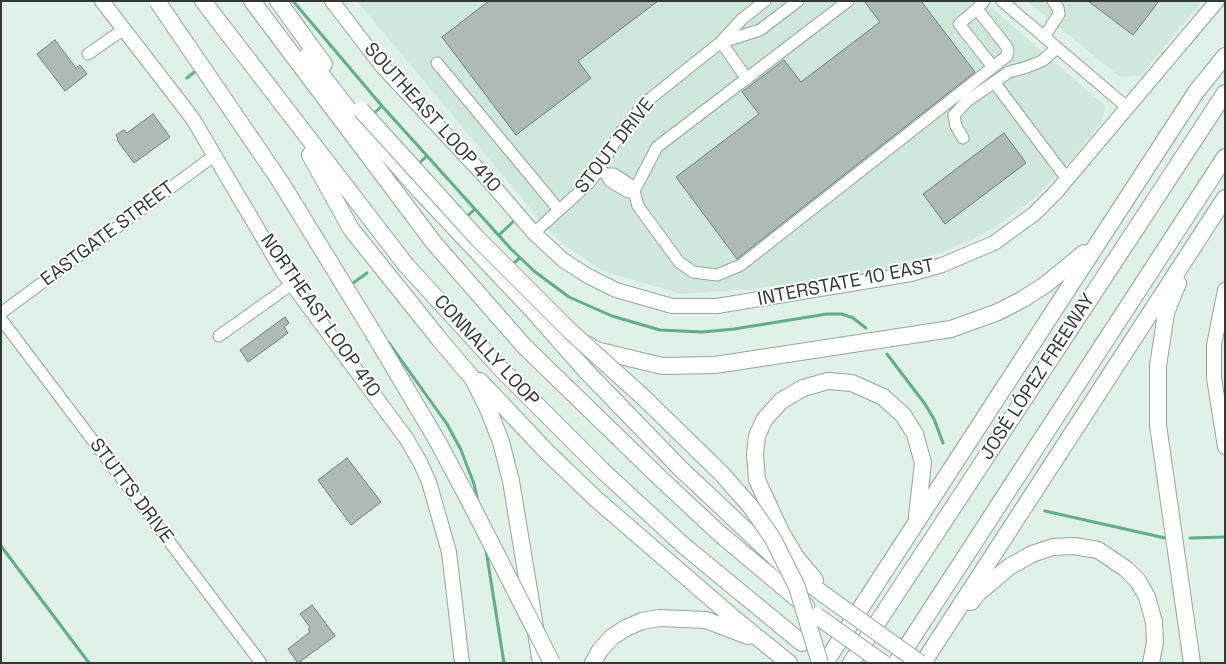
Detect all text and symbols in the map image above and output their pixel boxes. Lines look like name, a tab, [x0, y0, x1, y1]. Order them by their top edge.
street label: SOUTHEAST LOOP 410	[359, 38, 505, 198]
street label: STOUT DRIVE	[571, 94, 659, 198]
street label: EASTGATE STREET	[37, 176, 179, 292]
street label: NORTHEAST LOOP 410	[255, 230, 385, 402]
street label: INTERSTATE 10 EAST	[756, 255, 936, 311]
street label: JOSÉ LÓPEZ FREEWAY	[976, 290, 1100, 464]
street label: CONNALLY LOOP	[429, 291, 543, 411]
street label: STUTTS DRIVE	[84, 434, 178, 548]

